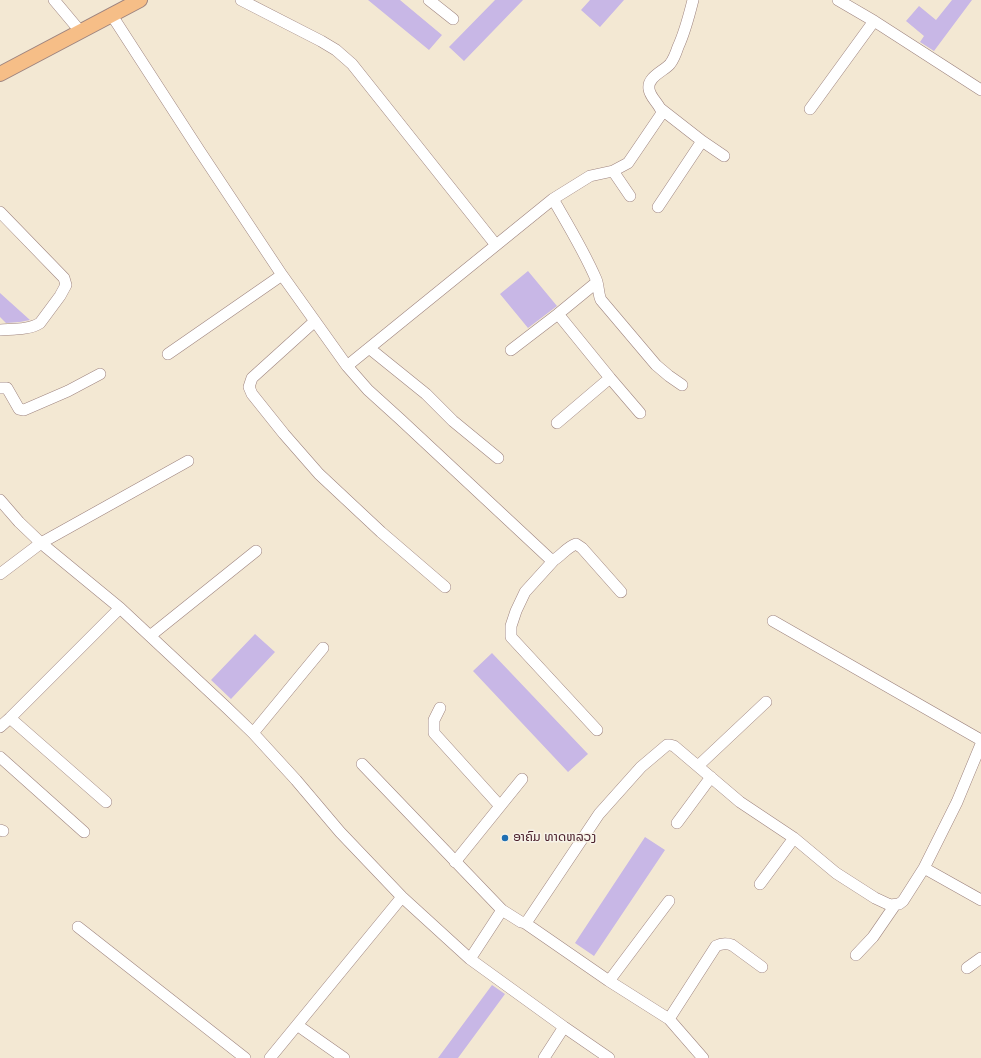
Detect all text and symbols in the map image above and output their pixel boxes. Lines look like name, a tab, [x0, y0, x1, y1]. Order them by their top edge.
place label: ອາຄົມ ທາດຫລວງ	[513, 830, 596, 846]
marker: ອາຄົມ ທາດຫລວງ	[500, 833, 510, 843]

